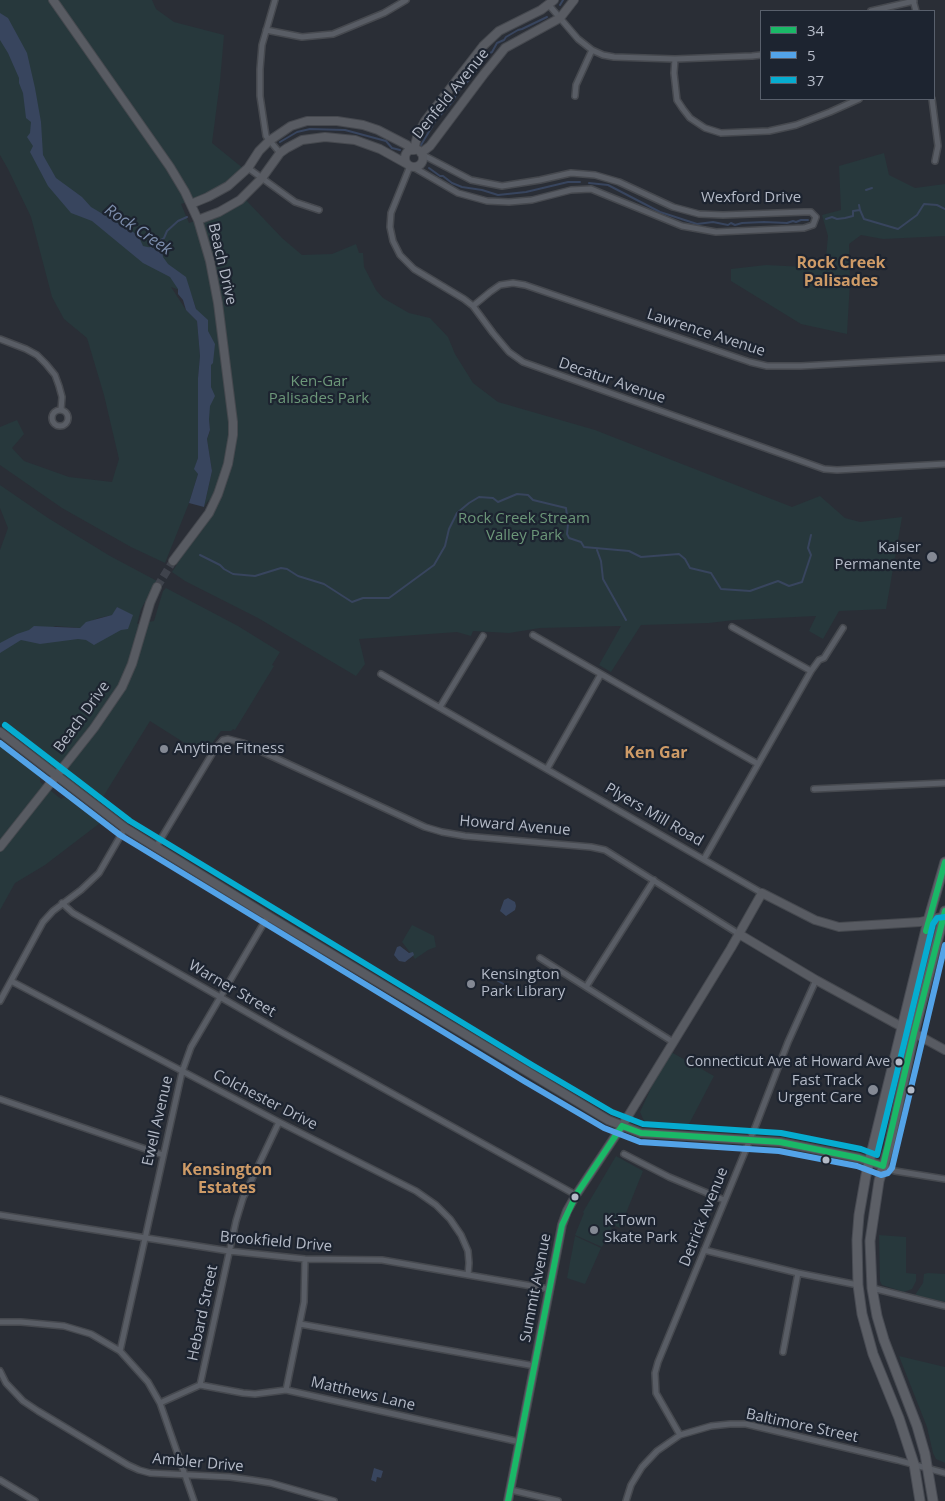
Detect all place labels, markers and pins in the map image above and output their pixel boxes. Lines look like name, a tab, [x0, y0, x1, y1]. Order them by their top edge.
place label: Kaiser Permanente	[835, 539, 921, 574]
marker: Kaiser Permanente	[925, 550, 939, 564]
place label: Anytime Fitness	[174, 740, 284, 758]
marker: Anytime Fitness	[158, 743, 170, 755]
place label: Kensington Park Library	[481, 966, 565, 1001]
marker: Kensington Park Library	[465, 978, 477, 990]
place label: Connecticut Ave at Howard Ave	[686, 1054, 890, 1070]
marker: Connecticut Ave at Howard Ave	[894, 1057, 904, 1067]
place label: Fast Track Urgent Care	[778, 1072, 862, 1107]
marker: Fast Track Urgent Care	[866, 1083, 880, 1097]
unlabelled marker	[906, 1085, 916, 1095]
unlabelled marker	[821, 1155, 831, 1165]
unlabelled marker	[570, 1192, 580, 1202]
place label: K-Town Skate Park	[604, 1212, 677, 1247]
marker: K-Town Skate Park	[588, 1224, 600, 1236]

